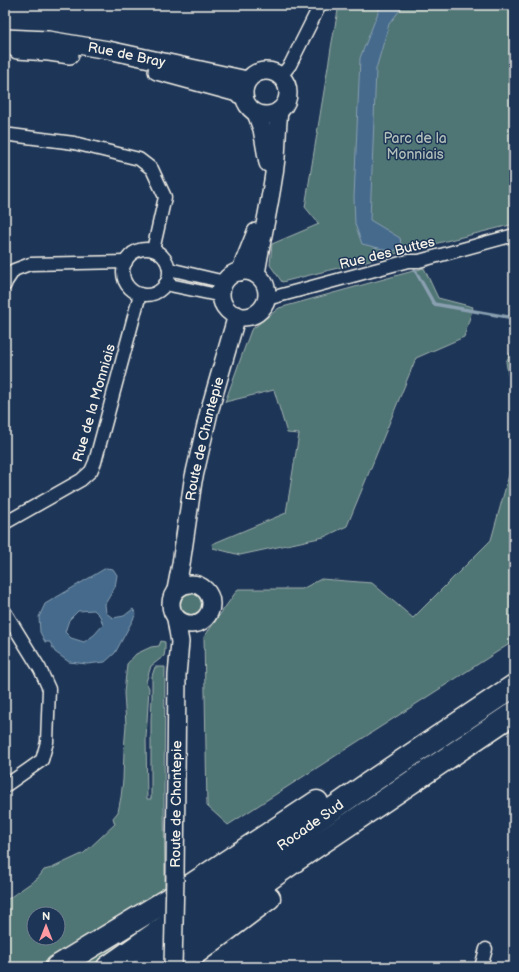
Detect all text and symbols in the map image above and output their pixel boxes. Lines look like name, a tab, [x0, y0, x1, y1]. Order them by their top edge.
street label: Rue de Bray	[87, 38, 168, 71]
park label: Parc de la Monniais	[383, 130, 447, 163]
street label: Rue des Buttes	[338, 233, 437, 273]
street label: Rue de la Monniais	[69, 342, 119, 464]
street label: Route de Chantepie	[182, 375, 227, 502]
street label: Route de Chantepie	[167, 740, 185, 868]
street label: Rocade Sud	[273, 796, 347, 854]
north arrow	[26, 906, 66, 946]
text: N	[42, 910, 50, 923]

